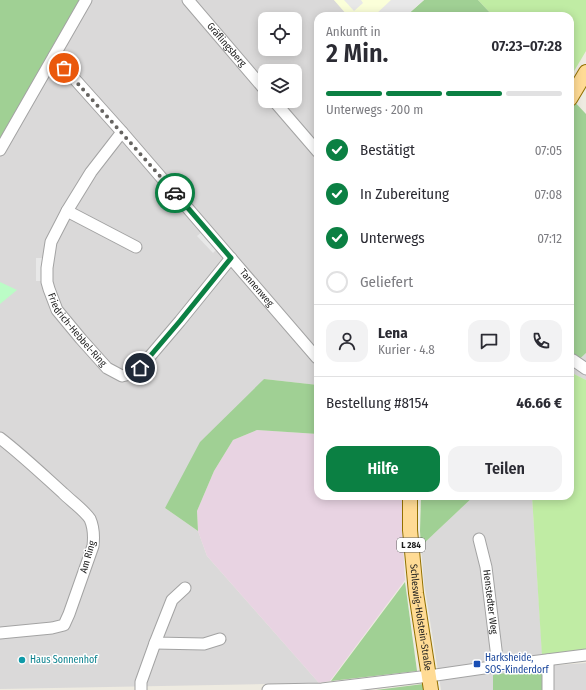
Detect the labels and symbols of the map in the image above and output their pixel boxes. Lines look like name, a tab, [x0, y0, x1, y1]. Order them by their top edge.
street label: Gräflingsberg	[204, 20, 249, 70]
pin	[47, 51, 81, 85]
courier	[155, 173, 195, 213]
street label: Tannenweg	[237, 267, 276, 310]
street label: Friedrich-Hebbel-Ring	[45, 291, 109, 369]
pin	[123, 351, 157, 385]
road number: L 284	[397, 538, 425, 552]
street label: Am Ring	[78, 539, 98, 575]
street label: Schleswig-Holstein-Straße	[407, 563, 434, 672]
street label: Henstedter Weg	[480, 569, 500, 635]
place label: Harksheide, SOS-Kinderdorf	[485, 652, 550, 676]
place label: Haus Sonnenhof	[30, 654, 98, 666]
marker: Haus Sonnenhof	[17, 655, 27, 665]
marker: Harksheide, SOS-Kinderdorf	[472, 659, 482, 669]

